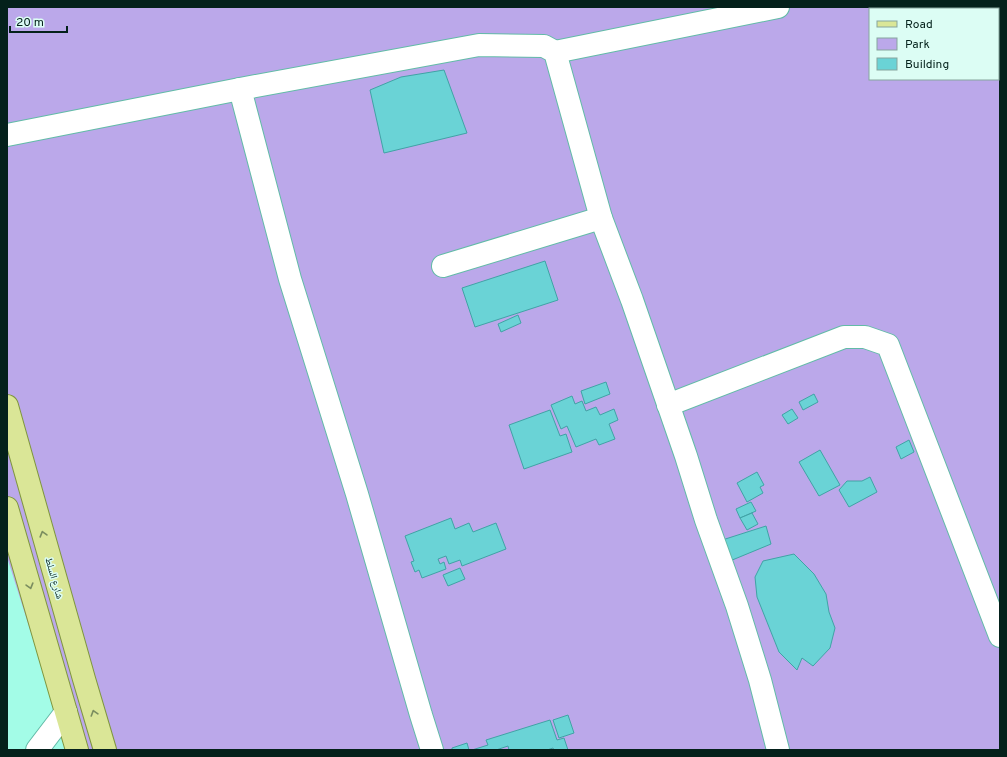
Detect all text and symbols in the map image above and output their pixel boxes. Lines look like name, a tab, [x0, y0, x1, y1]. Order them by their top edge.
scale bar	[10, 8, 67, 34]
legend	[869, 8, 999, 80]
text: 20 m	[16, 15, 44, 31]
text: Road	[905, 17, 933, 33]
text: Park	[905, 37, 930, 53]
text: Building	[905, 57, 949, 73]
one-way arrow	[39, 531, 48, 538]
street label: شارع السلط	[41, 556, 66, 601]
one-way arrow	[25, 582, 34, 589]
one-way arrow	[90, 709, 99, 716]

